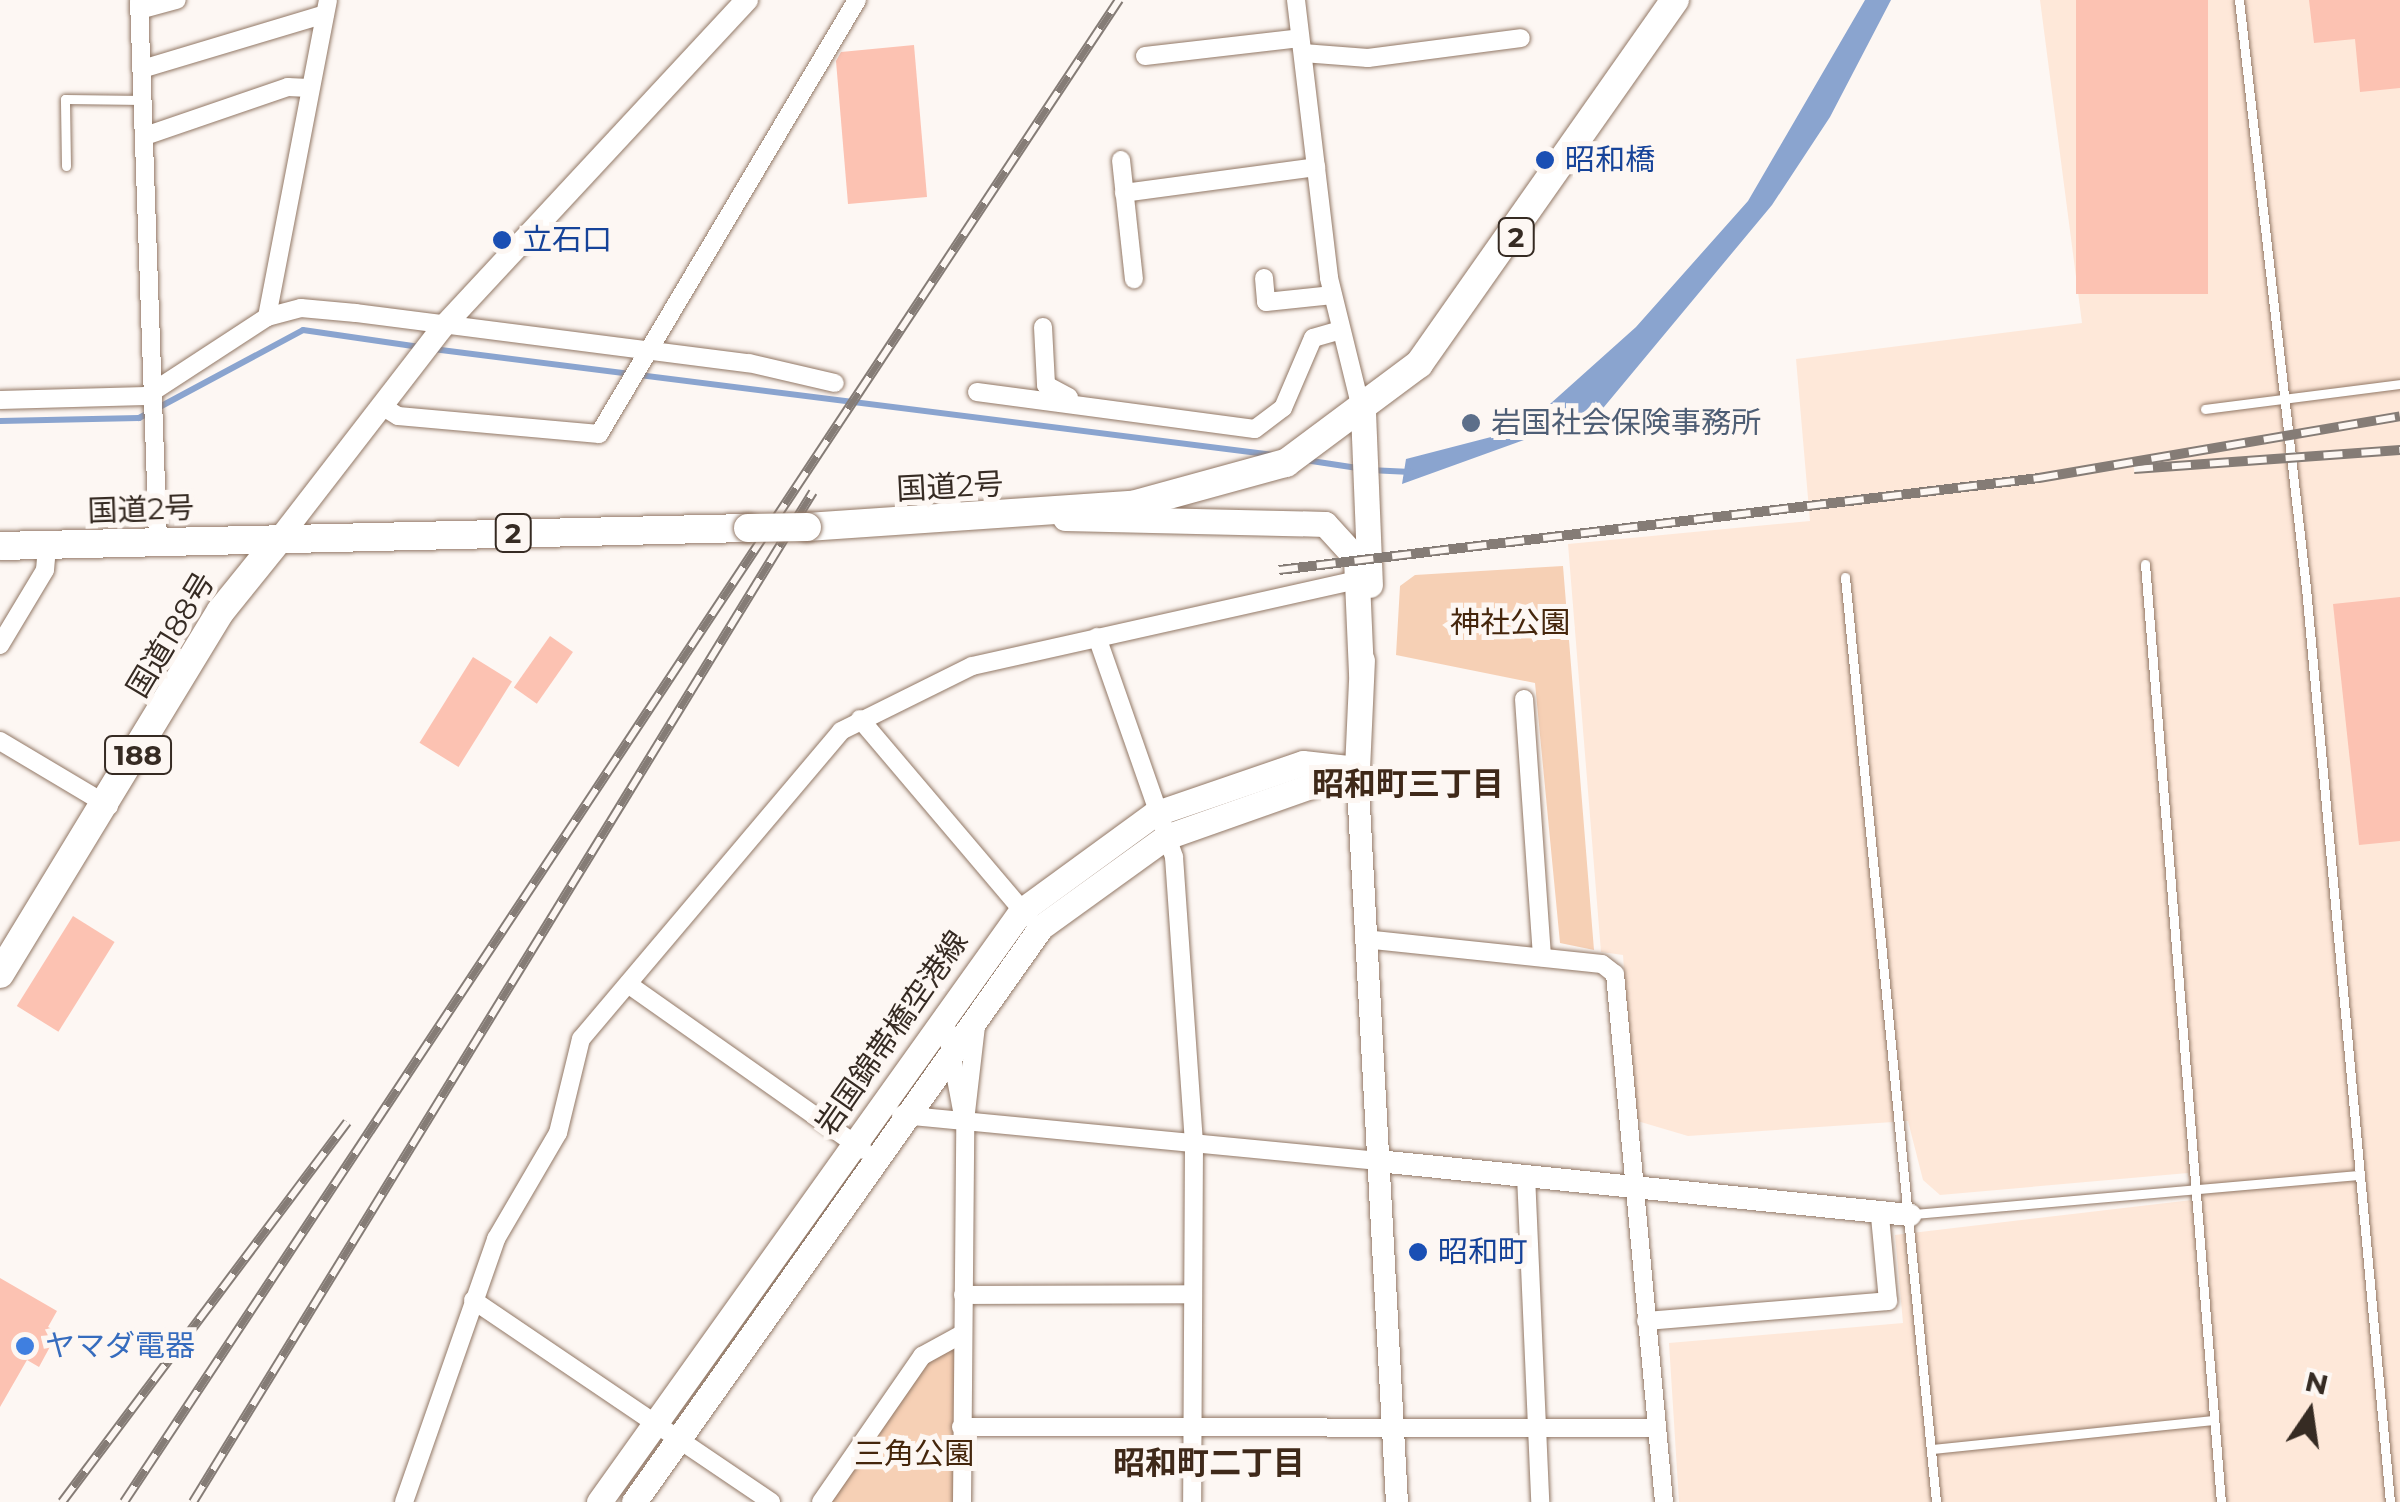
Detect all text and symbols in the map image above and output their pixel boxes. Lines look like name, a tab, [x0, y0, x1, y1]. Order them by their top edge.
place label: 昭和橋	[1565, 142, 1655, 178]
marker: 昭和橋	[1534, 149, 1556, 171]
road number: 2	[1496, 214, 1536, 260]
place label: 立石口	[522, 222, 612, 258]
marker: 立石口	[491, 229, 513, 251]
place label: 岩国社会保険事務所	[1491, 405, 1761, 441]
marker: 岩国社会保険事務所	[1460, 412, 1482, 434]
street label: 国道2号	[896, 466, 1004, 508]
street label: 国道2号	[87, 490, 195, 530]
road number: 2	[493, 510, 533, 556]
street label: 国道188号	[120, 566, 222, 704]
park label: 神社公園	[1450, 605, 1570, 641]
road number: 188	[103, 732, 173, 778]
district label: 昭和町三丁目	[1312, 765, 1504, 803]
street label: 岩国錦帯橋空港線	[808, 924, 976, 1142]
place label: 昭和町	[1438, 1234, 1528, 1270]
marker: 昭和町	[1407, 1241, 1429, 1263]
place label: ヤマダ電器	[45, 1328, 195, 1364]
marker: ヤマダ電器	[14, 1335, 36, 1357]
north arrow	[2260, 1362, 2360, 1462]
text: N	[2302, 1364, 2332, 1402]
park label: 三角公園	[854, 1436, 974, 1472]
district label: 昭和町二丁目	[1113, 1444, 1305, 1482]

